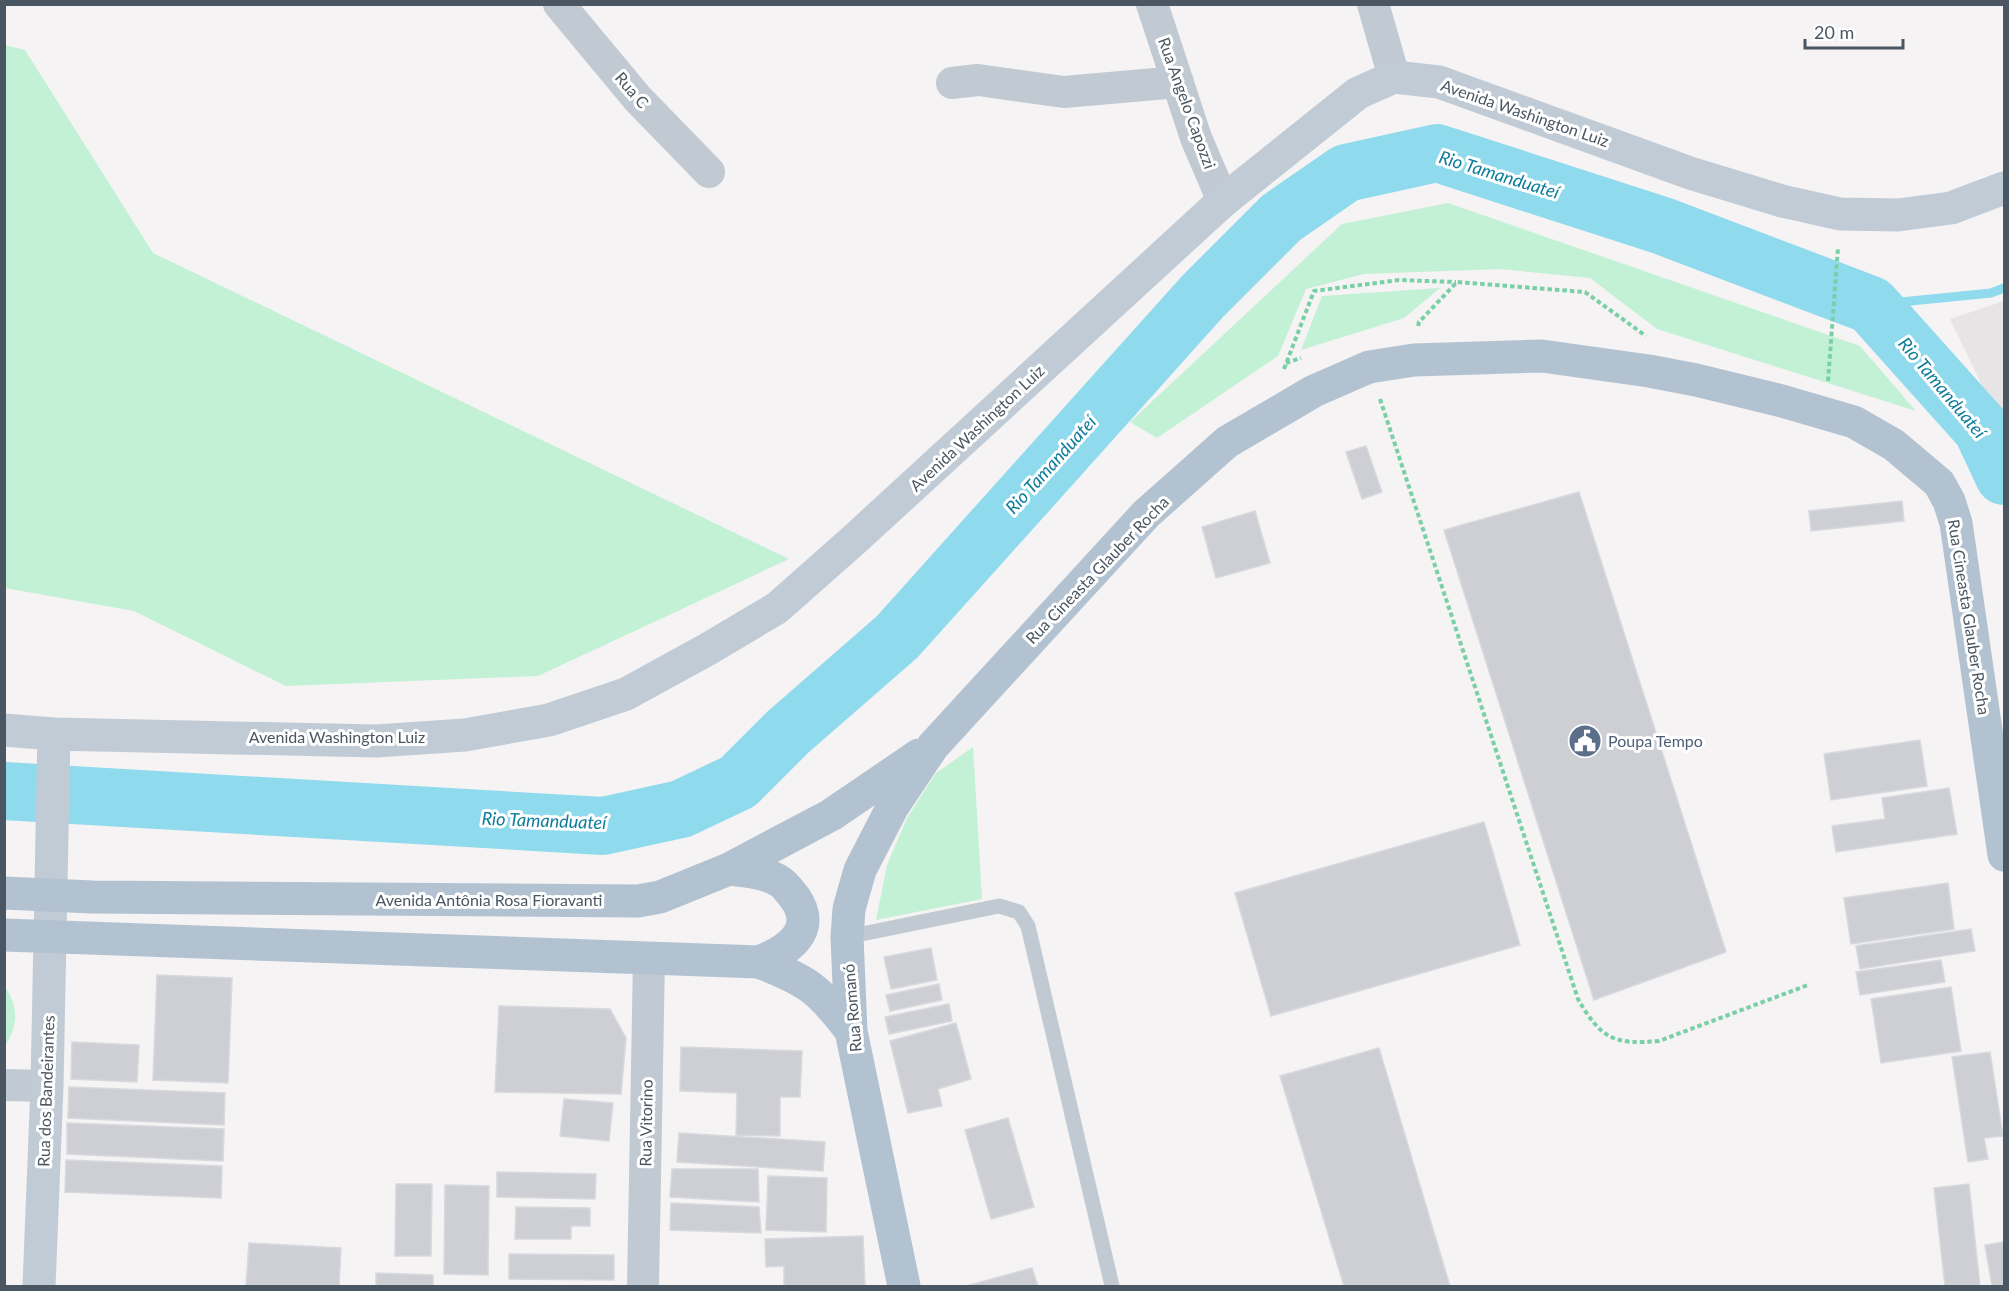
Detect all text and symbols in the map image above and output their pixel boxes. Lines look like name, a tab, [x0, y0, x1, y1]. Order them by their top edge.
scale bar	[1805, 12, 1902, 50]
text: 20 m	[1814, 21, 1854, 43]
street label: Rua Angelo Capozzi	[1155, 35, 1220, 171]
street label: Rua C	[612, 68, 653, 112]
street label: Avenida Washington Luiz	[1439, 75, 1612, 150]
water label: Rio Tamanduateí	[1436, 145, 1564, 203]
water label: Rio Tamanduateí	[1894, 333, 1992, 444]
street label: Avenida Washington Luiz	[906, 361, 1048, 495]
water label: Rio Tamanduateí	[1000, 409, 1101, 518]
street label: Rua Cineasta Glauber Rocha	[1021, 492, 1172, 647]
street label: Rua Cineasta Glauber Rocha	[1945, 518, 1994, 716]
public building icon: Poupa Tempo	[1567, 723, 1603, 759]
street label: Avenida Washington Luiz	[249, 727, 425, 746]
place label: Poupa Tempo	[1608, 731, 1703, 750]
water label: Rio Tamanduateí	[481, 807, 609, 833]
street label: Avenida Antônia Rosa Fioravanti	[376, 890, 602, 909]
street label: Rua Romanó	[838, 963, 865, 1053]
street label: Rua dos Bandeirantes	[33, 1015, 58, 1167]
street label: Rua Vitorino	[635, 1079, 656, 1167]

